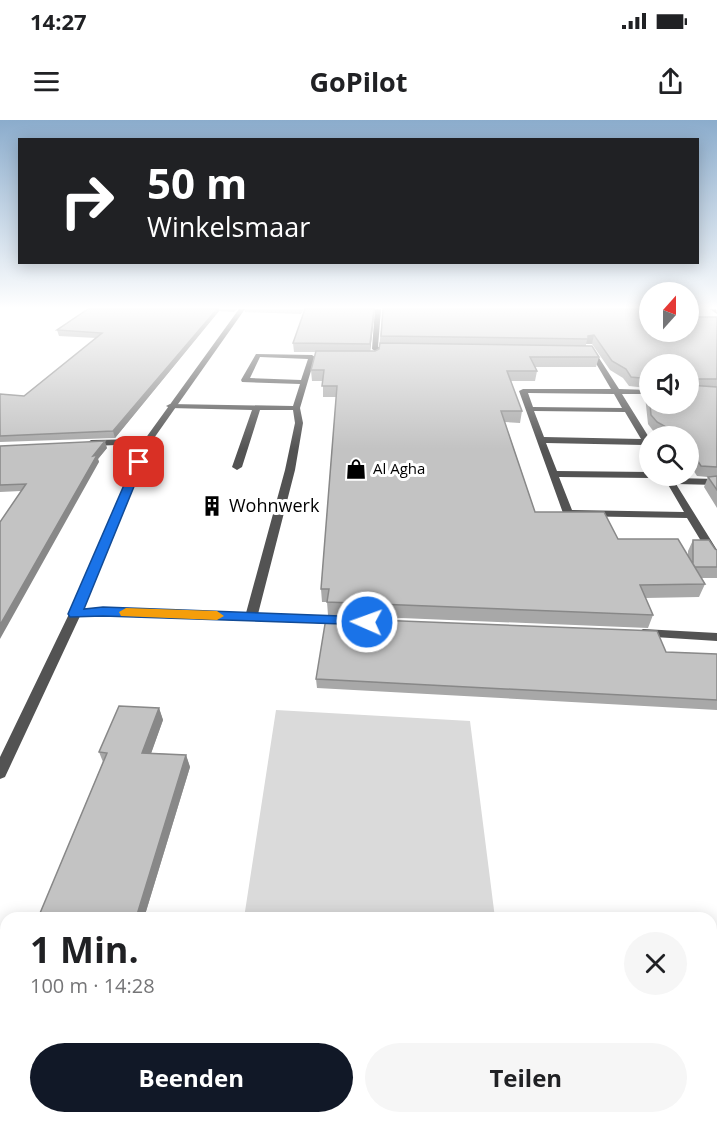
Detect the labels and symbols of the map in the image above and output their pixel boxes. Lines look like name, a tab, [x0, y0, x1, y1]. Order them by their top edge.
north arrow	[639, 282, 699, 342]
pin	[113, 436, 164, 487]
shop icon: Al Agha	[344, 457, 368, 481]
place label: Al Agha	[373, 458, 425, 478]
place label: Wohnwerk	[229, 493, 320, 517]
building icon: Wohnwerk	[200, 494, 224, 518]
position arrow	[335, 590, 399, 654]

